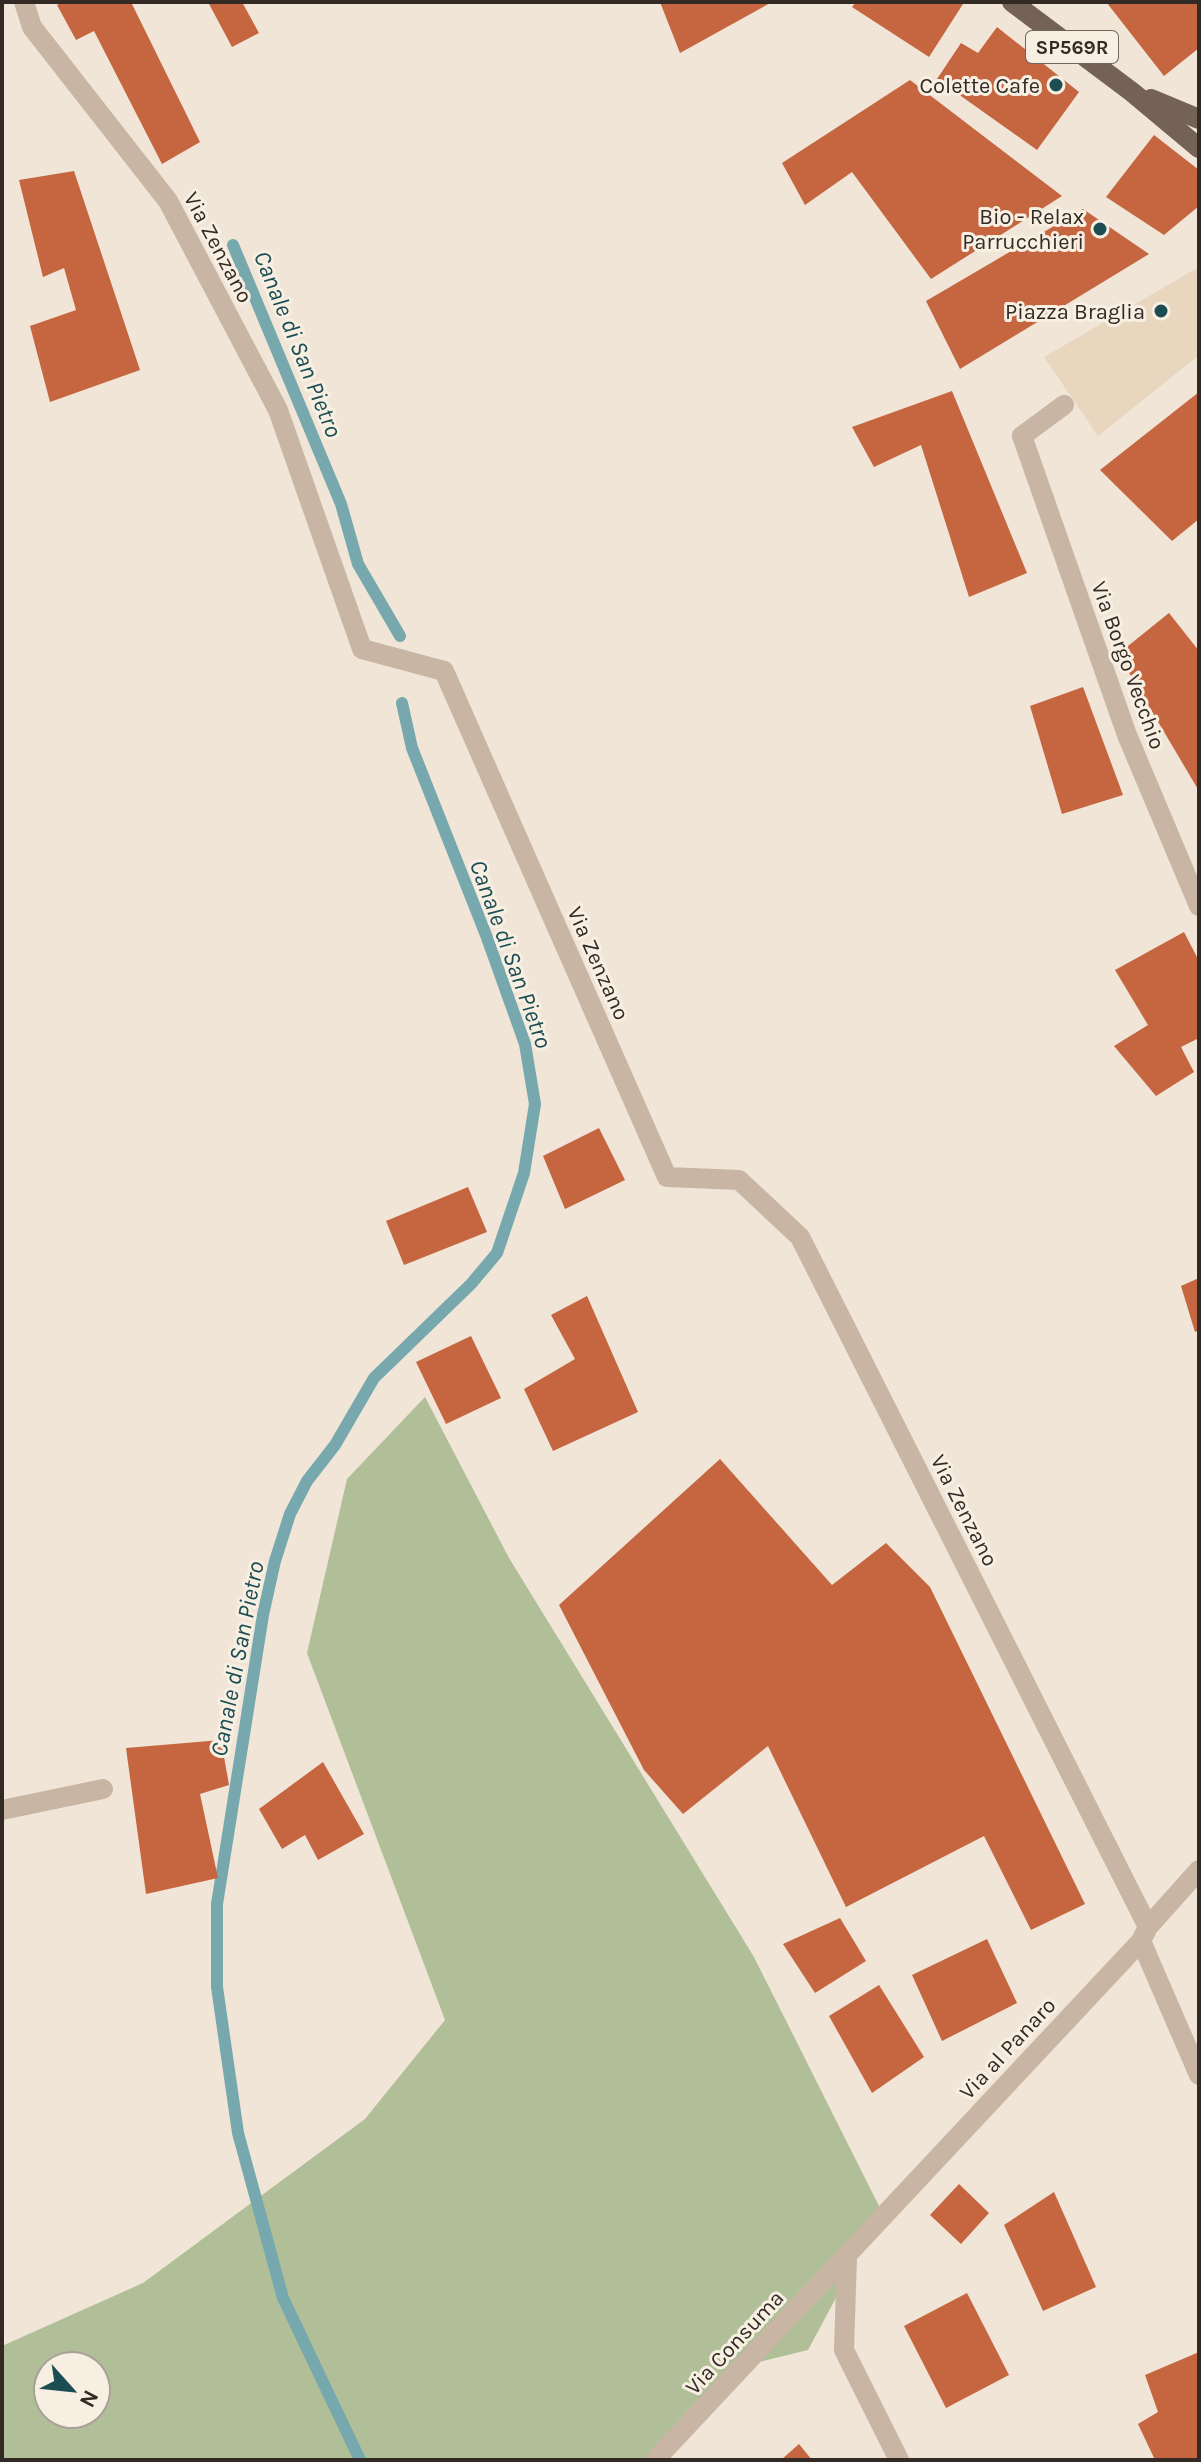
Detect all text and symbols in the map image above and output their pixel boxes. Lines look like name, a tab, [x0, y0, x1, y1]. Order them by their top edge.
road number: SP569R	[1026, 31, 1118, 63]
place label: Colette Cafe	[920, 73, 1040, 99]
marker: Colette Cafe	[1047, 76, 1065, 94]
street label: Via Zenzano	[178, 188, 258, 307]
place label: Bio - Relax Parrucchieri	[962, 204, 1084, 255]
marker: Bio - Relax Parrucchieri	[1091, 220, 1109, 238]
water label: Canale di San Pietro	[248, 247, 348, 441]
place label: Piazza Braglia	[1005, 299, 1145, 325]
marker: Piazza Braglia	[1152, 302, 1170, 320]
street label: Via Borgo Vecchio	[1086, 578, 1171, 753]
water label: Canale di San Pietro	[464, 856, 558, 1052]
street label: Via Zenzano	[561, 903, 635, 1024]
street label: Via Zenzano	[925, 1450, 1003, 1571]
water label: Canale di San Pietro	[204, 1559, 270, 1759]
street label: Via al Panaro	[954, 1992, 1061, 2105]
street label: Via Consuma	[680, 2285, 789, 2400]
north arrow	[32, 2350, 112, 2430]
text: N	[74, 2386, 104, 2412]

